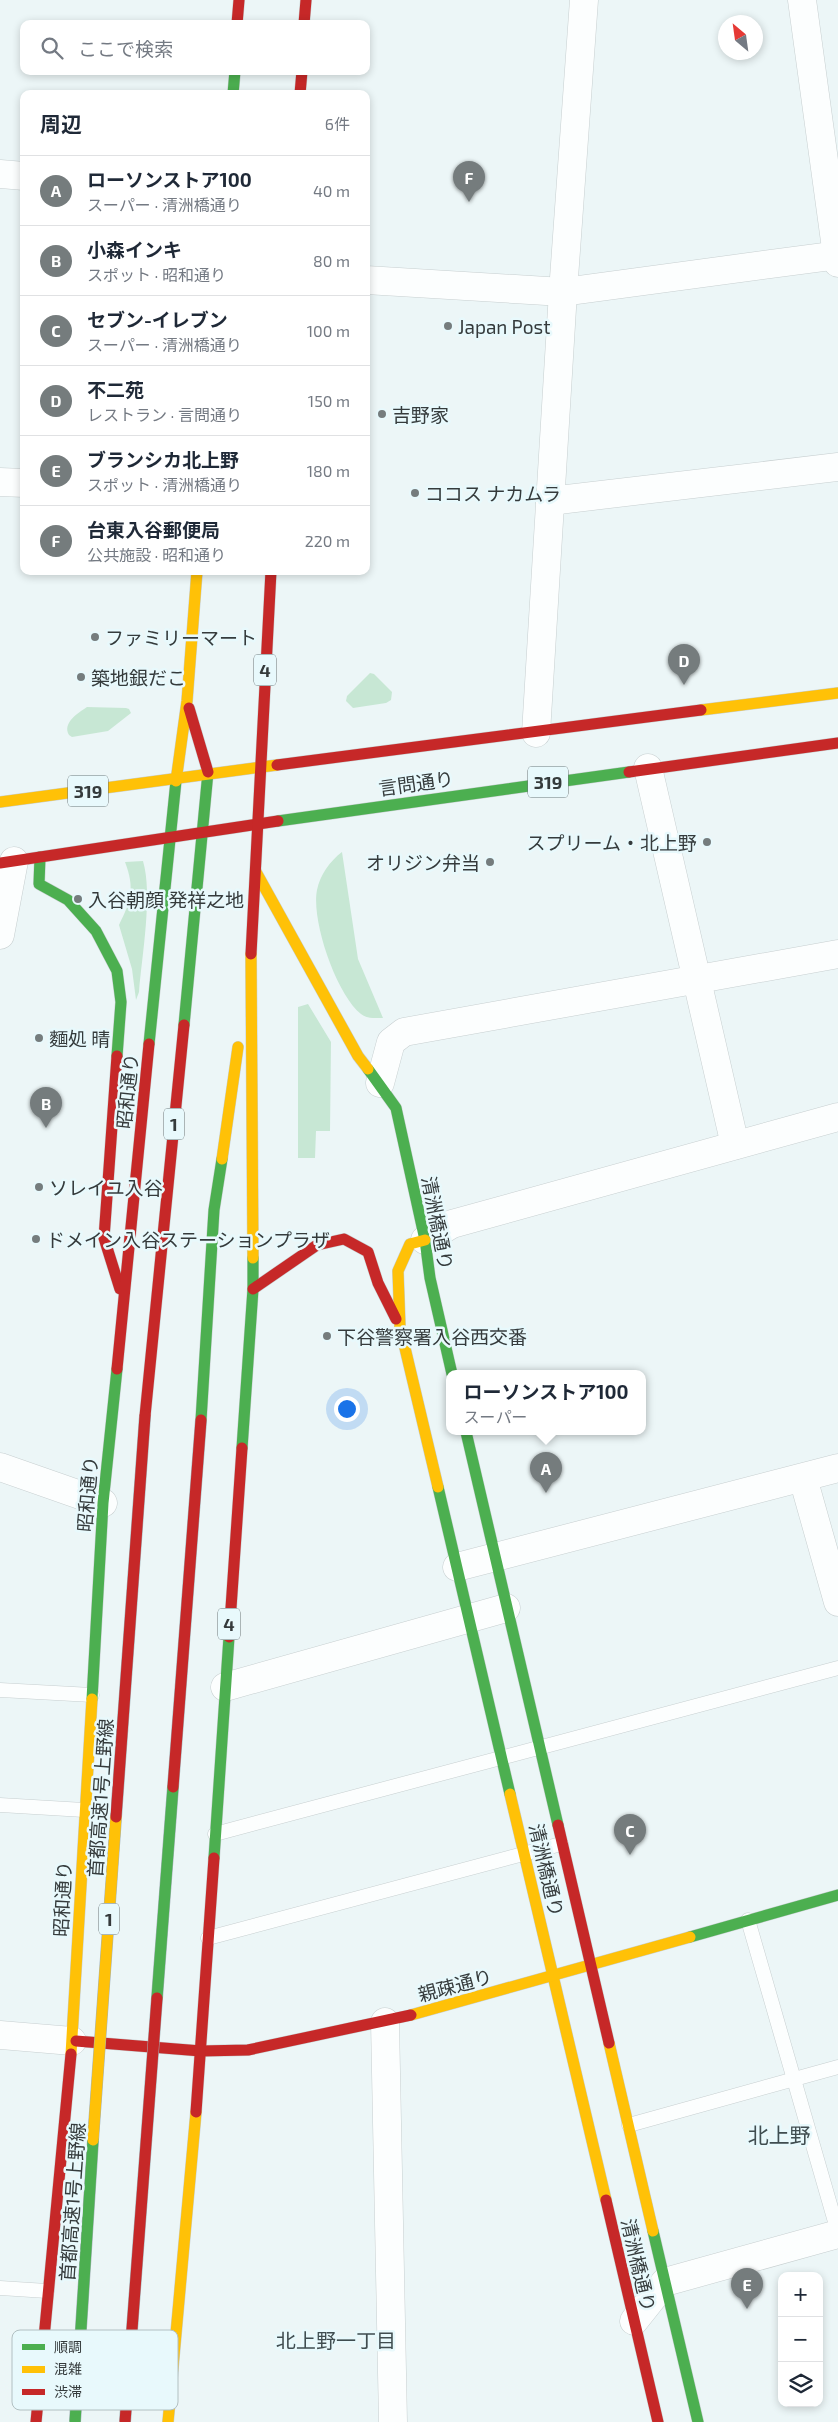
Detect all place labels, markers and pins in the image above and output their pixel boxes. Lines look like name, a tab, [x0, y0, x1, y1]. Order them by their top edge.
pin: F	[453, 161, 485, 202]
place label: Japan Post	[458, 315, 550, 338]
marker: Japan Post	[442, 320, 454, 332]
place label: 吉野家	[392, 403, 449, 426]
marker: 吉野家	[376, 408, 388, 420]
place label: ココス ナカムラ	[425, 482, 561, 505]
marker: ココス ナカムラ	[409, 487, 421, 499]
place label: ファミリーマート	[105, 626, 257, 649]
marker: ファミリーマート	[89, 631, 101, 643]
pin: D	[668, 644, 700, 685]
place label: 築地銀だこ	[91, 666, 186, 689]
marker: 築地銀だこ	[75, 671, 87, 683]
place label: スプリーム・北上野	[527, 831, 697, 854]
marker: スプリーム・北上野	[701, 836, 713, 848]
place label: オリジン弁当	[366, 851, 480, 874]
marker: オリジン弁当	[484, 856, 496, 868]
place label: 入谷朝顔 発祥之地	[88, 888, 244, 911]
marker: 入谷朝顔 発祥之地	[72, 893, 84, 905]
place label: 麵処 晴	[49, 1027, 110, 1050]
marker: 麵処 晴	[33, 1032, 45, 1044]
pin: B	[30, 1087, 62, 1128]
place label: ソレイユ入谷	[49, 1176, 163, 1199]
marker: ソレイユ入谷	[33, 1181, 45, 1193]
place label: ドメイン入谷ステーションプラザ	[46, 1228, 330, 1251]
marker: ドメイン入谷ステーションプラザ	[30, 1233, 42, 1245]
place label: 下谷警察署入谷西交番	[337, 1325, 527, 1348]
marker: 下谷警察署入谷西交番	[321, 1330, 333, 1342]
pin: A	[530, 1452, 562, 1493]
pin: C	[614, 1814, 646, 1855]
pin: E	[731, 2268, 763, 2309]

